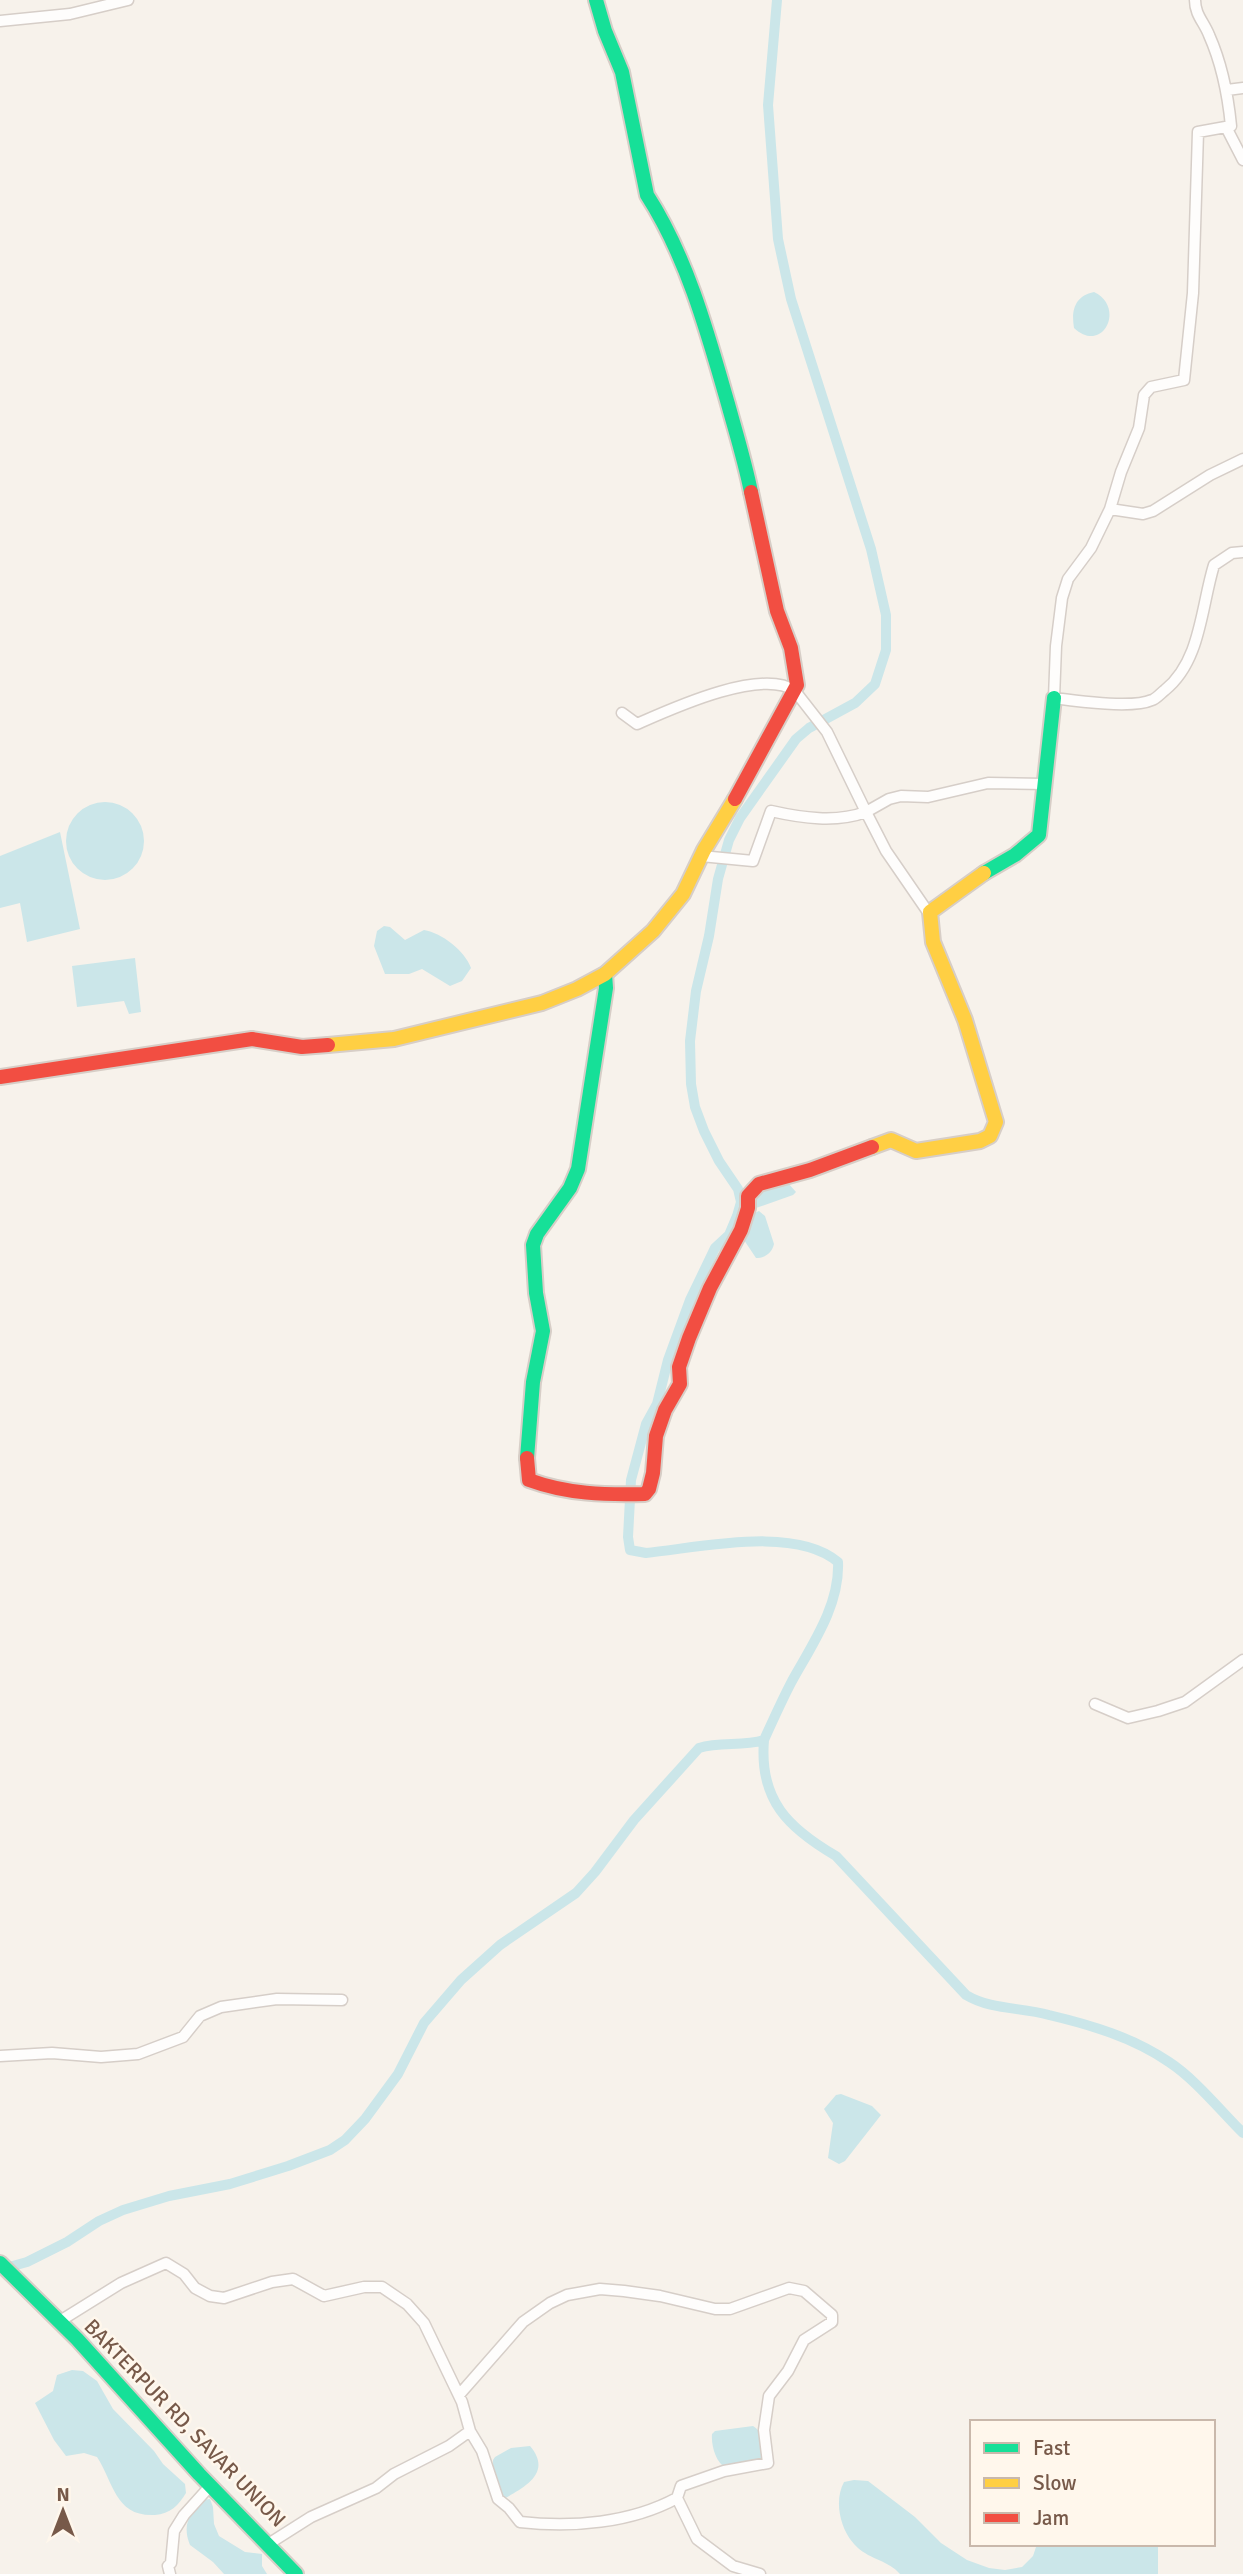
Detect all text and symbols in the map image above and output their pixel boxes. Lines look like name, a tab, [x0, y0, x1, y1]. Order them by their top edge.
street label: BAKTERPUR RD, SAVAR UNION	[79, 2314, 291, 2532]
legend	[970, 2420, 1215, 2546]
text: Fast	[1033, 2435, 1070, 2461]
text: Slow	[1033, 2470, 1077, 2496]
north arrow	[28, 2476, 98, 2546]
text: N	[56, 2483, 70, 2507]
text: Jam	[1033, 2505, 1069, 2531]

